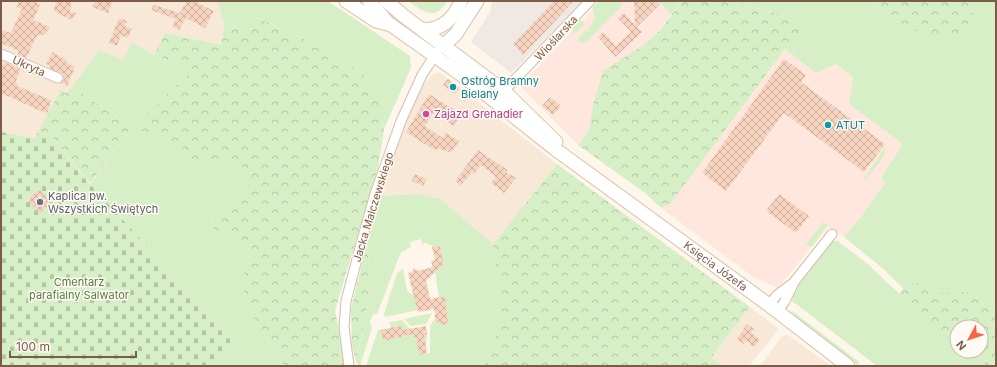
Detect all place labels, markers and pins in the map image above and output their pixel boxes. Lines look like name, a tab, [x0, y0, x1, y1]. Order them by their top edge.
place label: Ostróg Bramny Bielany	[461, 74, 539, 101]
marker: Ostróg Bramny Bielany	[448, 82, 458, 92]
place label: Zajazd Grenadier	[434, 107, 523, 121]
marker: Zajazd Grenadier	[421, 109, 431, 119]
place label: ATUT	[836, 118, 865, 132]
marker: ATUT	[823, 120, 833, 130]
place label: Kaplica pw. Wszystkich Świętych	[48, 189, 158, 216]
marker: Kaplica pw. Wszystkich Świętych	[35, 197, 45, 207]

